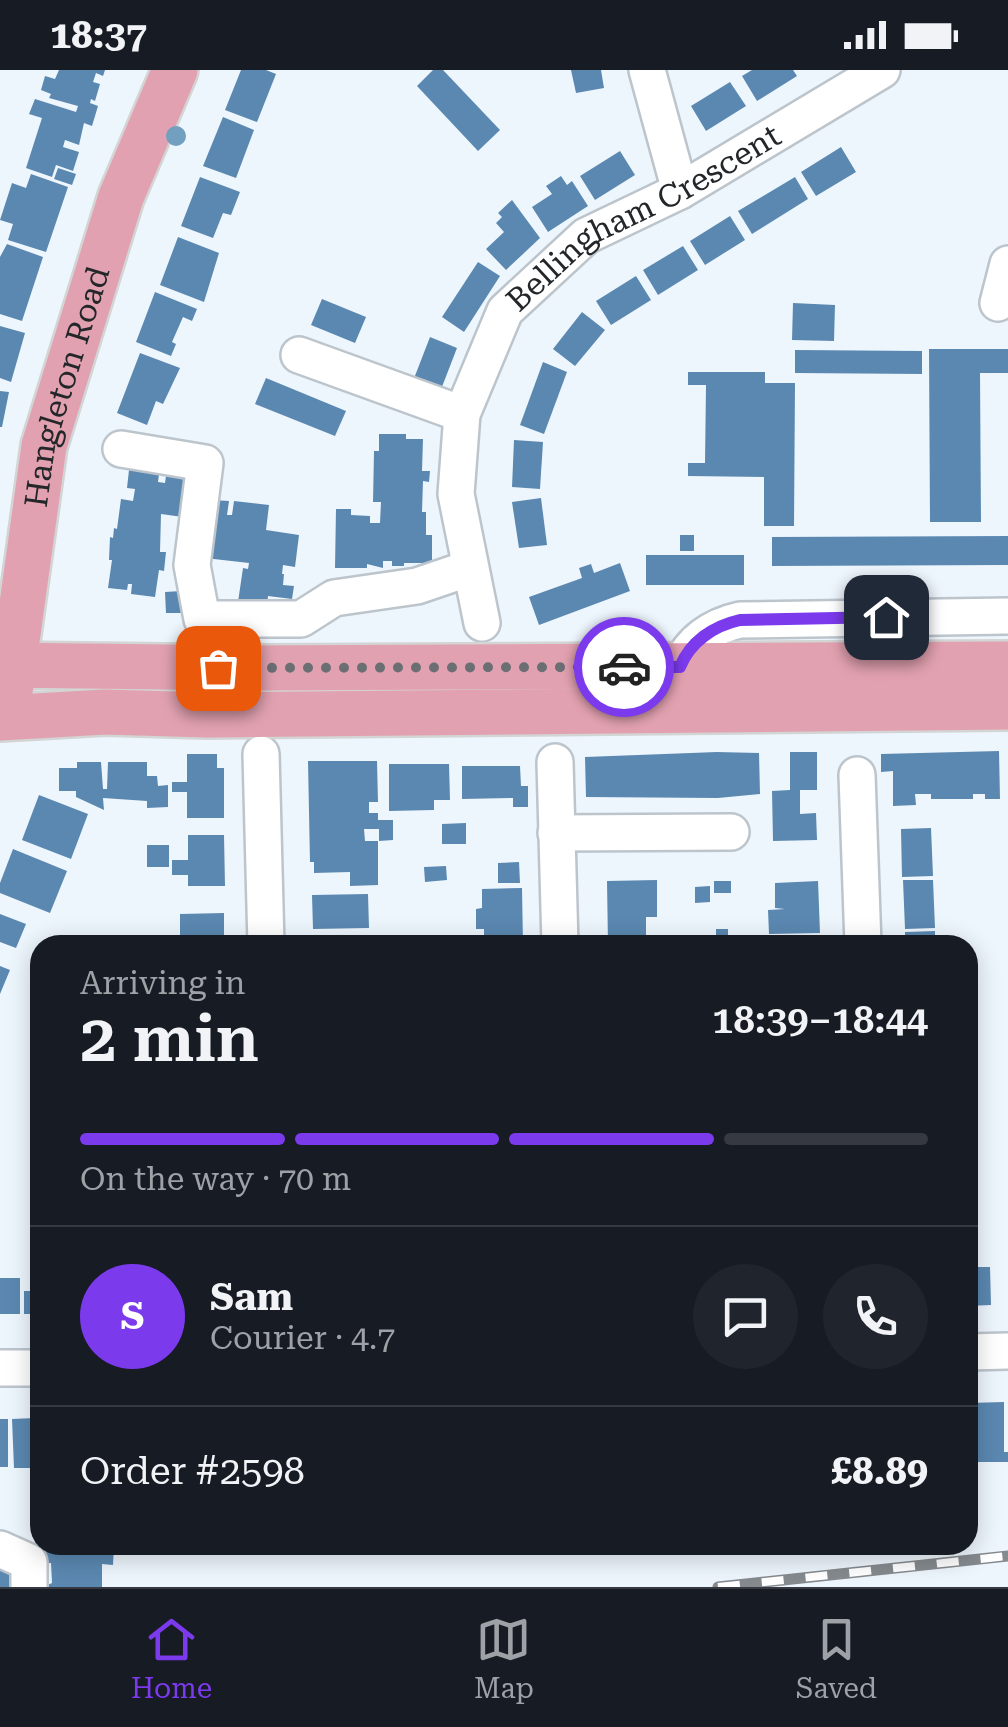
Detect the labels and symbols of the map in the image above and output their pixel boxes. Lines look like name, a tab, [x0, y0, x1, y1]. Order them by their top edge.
street label: Bellingham Crescent	[499, 116, 787, 319]
street label: Hangleton Road	[17, 262, 117, 510]
pin	[844, 575, 929, 660]
courier	[574, 617, 674, 717]
pin	[176, 626, 261, 711]

